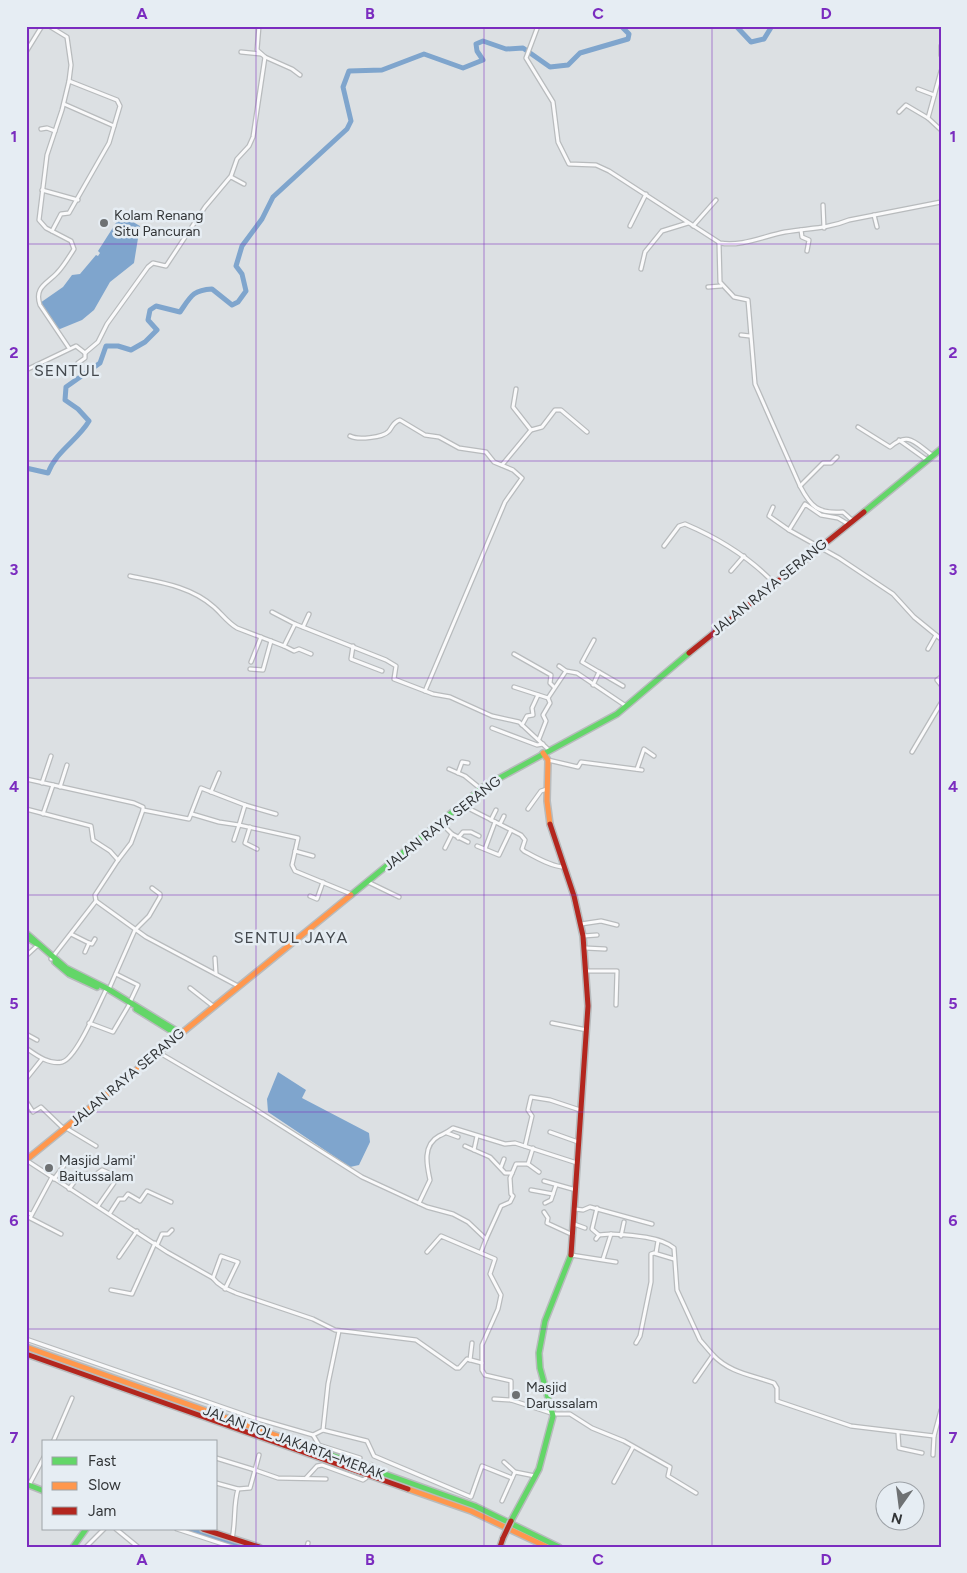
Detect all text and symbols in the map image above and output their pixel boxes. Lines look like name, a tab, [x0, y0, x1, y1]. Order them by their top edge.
text: A	[136, 4, 148, 23]
text: B	[365, 4, 375, 23]
text: C	[592, 4, 604, 23]
text: D	[820, 4, 832, 23]
text: 1	[11, 127, 17, 146]
text: 1	[950, 127, 956, 146]
place label: Kolam Renang Situ Pancuran	[114, 207, 204, 240]
marker: Kolam Renang Situ Pancuran	[98, 217, 110, 229]
text: 2	[9, 343, 19, 362]
text: 2	[948, 343, 958, 362]
district label: SENTUL	[34, 361, 100, 380]
street label: JALAN RAYA SERANG	[708, 535, 831, 639]
text: 3	[10, 560, 19, 579]
text: 3	[949, 560, 958, 579]
street label: JALAN RAYA SERANG	[380, 772, 505, 874]
text: 4	[9, 777, 19, 796]
text: 4	[948, 777, 958, 796]
district label: SENTUL JAYA	[234, 928, 348, 947]
text: 5	[9, 994, 19, 1013]
text: 5	[948, 994, 958, 1013]
street label: JALAN RAYA SERANG	[67, 1024, 188, 1130]
place label: Masjid Jami' Baitussalam	[59, 1152, 136, 1185]
marker: Masjid Jami' Baitussalam	[43, 1162, 55, 1174]
text: 6	[9, 1211, 19, 1230]
text: 6	[948, 1211, 958, 1230]
place label: Masjid Darussalam	[526, 1379, 598, 1412]
marker: Masjid Darussalam	[510, 1389, 522, 1401]
street label: JALAN TOL JAKARTA–MERAK	[201, 1402, 387, 1483]
text: 7	[10, 1428, 19, 1447]
text: 7	[949, 1428, 958, 1447]
legend	[42, 1440, 218, 1530]
text: Fast	[88, 1452, 117, 1470]
text: Slow	[88, 1476, 121, 1494]
north arrow	[874, 1480, 924, 1530]
text: Jam	[88, 1502, 116, 1520]
text: N	[890, 1509, 904, 1528]
text: A	[136, 1550, 148, 1569]
text: B	[365, 1550, 375, 1569]
text: C	[592, 1550, 604, 1569]
text: D	[820, 1550, 832, 1569]

